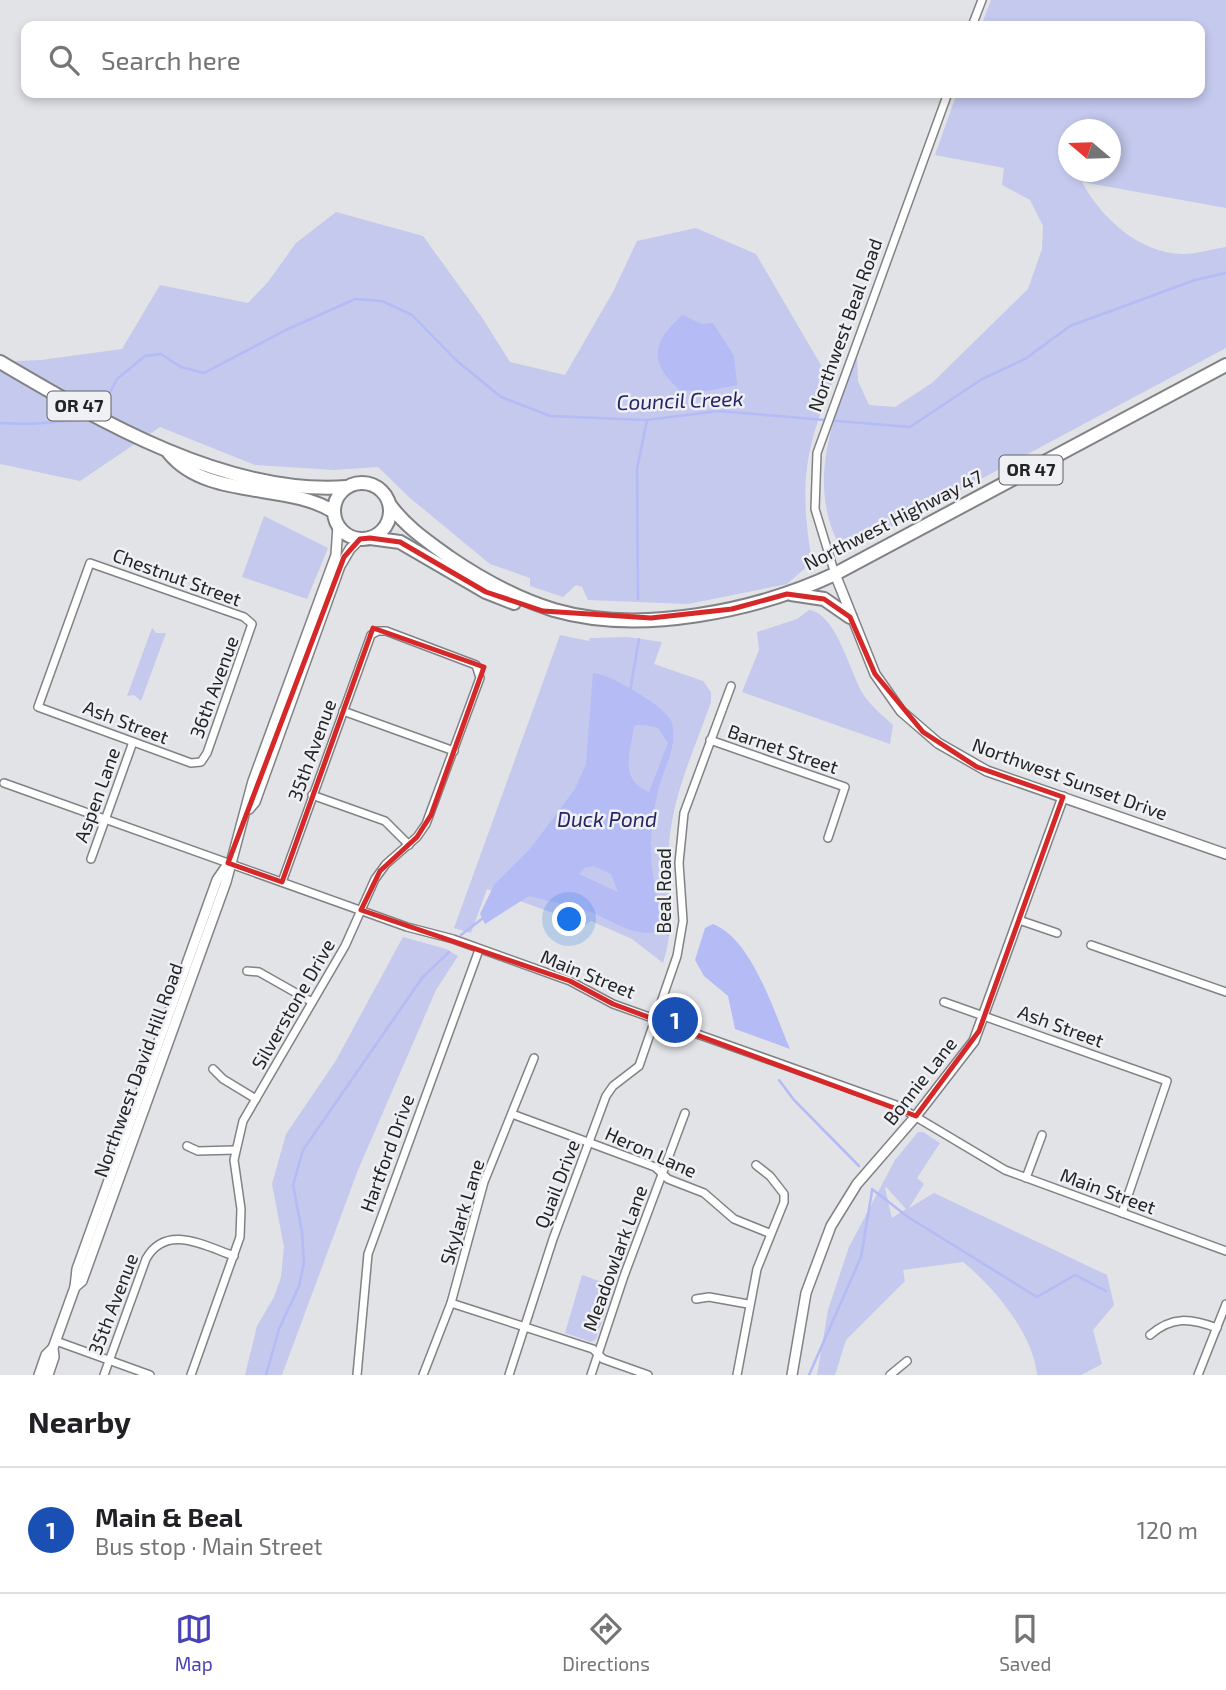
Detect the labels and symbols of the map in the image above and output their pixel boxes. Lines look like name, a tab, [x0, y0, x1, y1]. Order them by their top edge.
north arrow	[1058, 119, 1121, 182]
street label: Northwest Beal Road	[802, 235, 887, 415]
water label: Council Creek	[616, 385, 744, 414]
road number: OR 47	[48, 392, 110, 420]
road number: OR 47	[1000, 456, 1062, 484]
street label: Northwest Highway 47	[800, 464, 986, 575]
street label: Chestnut Street	[110, 543, 245, 610]
street label: 36th Avenue	[184, 633, 243, 741]
street label: Ash Street	[80, 695, 172, 748]
street label: 35th Avenue	[283, 696, 341, 804]
street label: Barnet Street	[725, 719, 841, 778]
street label: Northwest Sunset Drive	[969, 732, 1171, 825]
street label: Aspen Lane	[69, 744, 124, 845]
water label: Duck Pond	[557, 806, 657, 831]
street label: Beal Road	[652, 848, 675, 934]
your location	[552, 902, 586, 936]
street label: Silverstone Drive	[246, 934, 339, 1073]
street label: Main Street	[538, 944, 639, 1003]
street label: Northwest David Hill Road	[88, 960, 187, 1180]
pin: 1	[652, 994, 698, 1046]
street label: Ash Street	[1015, 999, 1107, 1052]
street label: Bonnie Lane	[878, 1032, 961, 1129]
street label: Hartford Drive	[355, 1091, 418, 1215]
street label: Heron Lane	[602, 1121, 701, 1182]
street label: Quail Drive	[529, 1136, 584, 1231]
street label: Skylark Lane	[435, 1156, 488, 1267]
street label: Main Street	[1057, 1163, 1159, 1218]
street label: Meadowlark Lane	[577, 1182, 652, 1334]
street label: 35th Avenue	[83, 1250, 142, 1358]

